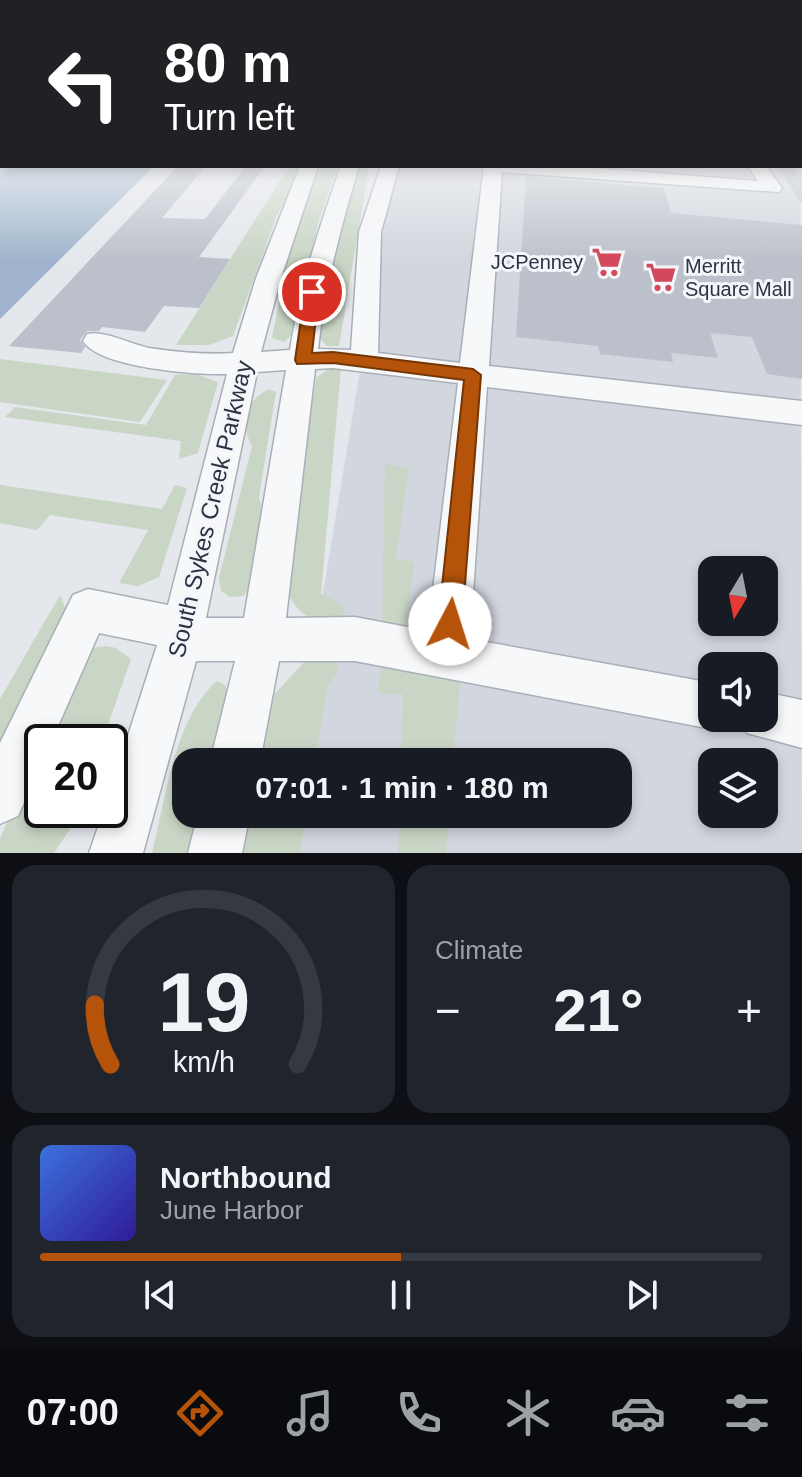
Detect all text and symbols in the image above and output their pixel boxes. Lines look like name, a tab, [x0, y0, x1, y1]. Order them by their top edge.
text: 80 m	[164, 31, 292, 94]
icon: left	[32, 32, 136, 136]
text: Turn left	[164, 97, 295, 138]
supermarket icon: JCPenney	[590, 245, 624, 279]
place label: JCPenney	[491, 251, 583, 273]
place label: Merritt Square Mall	[685, 255, 792, 300]
pin	[278, 258, 346, 326]
supermarket icon: Merritt Square Mall	[644, 260, 678, 294]
icon: arrive	[290, 270, 334, 314]
street label: South Sykes Creek Parkway	[163, 358, 257, 660]
north arrow	[698, 556, 778, 636]
map controls	[698, 556, 778, 828]
position arrow	[408, 582, 492, 666]
button: sound	[698, 652, 778, 732]
speed limit sign: 20	[24, 724, 128, 828]
button: layers	[698, 748, 778, 828]
text: 07:01 · 1 min · 180 m	[255, 771, 549, 804]
text: Climate	[435, 935, 523, 965]
text: 19	[157, 956, 250, 1049]
text: 21°	[553, 977, 644, 1044]
text: −	[435, 986, 461, 1035]
text: +	[736, 986, 762, 1035]
text: km/h	[173, 1046, 234, 1078]
text: Northbound	[160, 1161, 332, 1194]
text: June Harbor	[160, 1195, 303, 1225]
icon: previous	[138, 1273, 182, 1317]
icon: pause	[379, 1273, 423, 1317]
icon: next	[620, 1273, 664, 1317]
icon: directions	[172, 1385, 228, 1441]
icon: music	[282, 1385, 338, 1441]
icon: phone	[391, 1385, 447, 1441]
icon: climate	[500, 1385, 556, 1441]
icon: car	[610, 1385, 666, 1441]
icon: filters	[719, 1385, 775, 1441]
text: 07:00	[27, 1392, 119, 1433]

